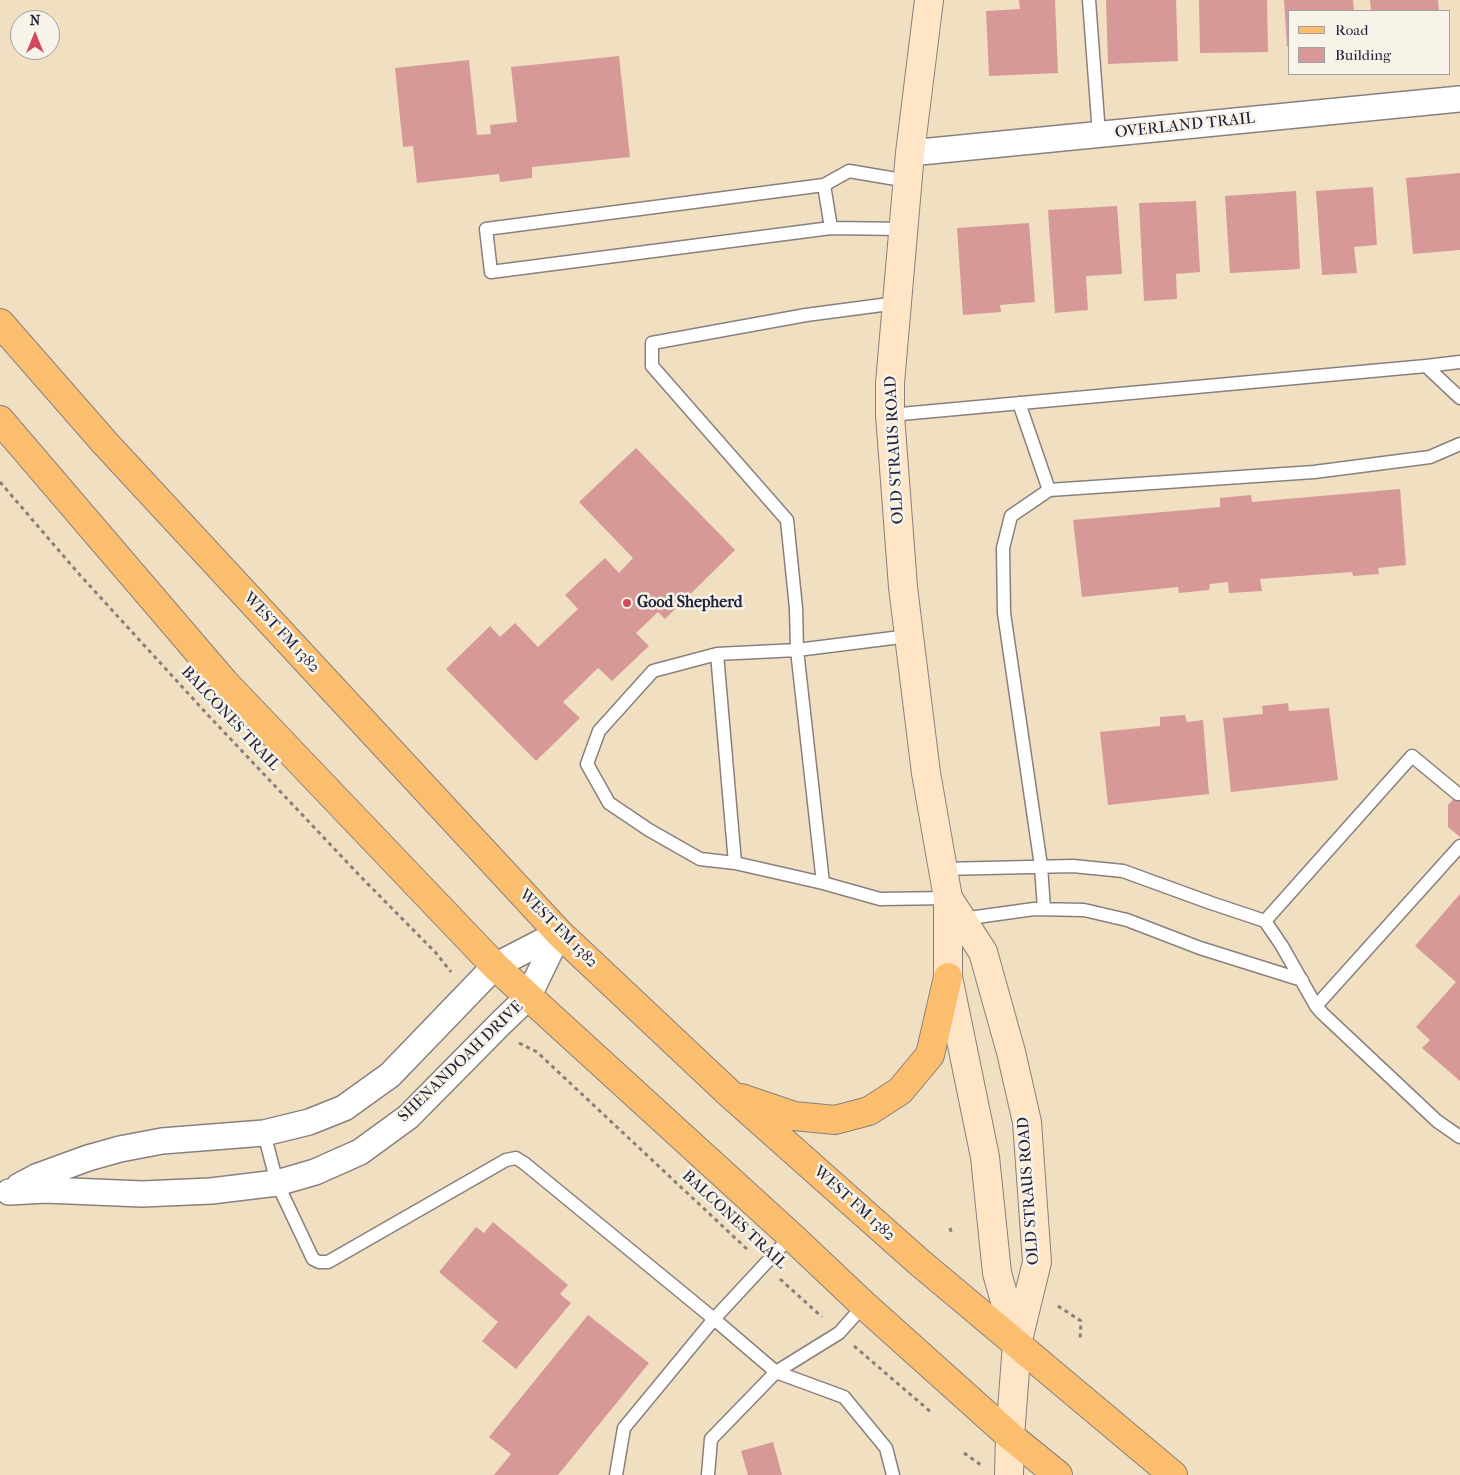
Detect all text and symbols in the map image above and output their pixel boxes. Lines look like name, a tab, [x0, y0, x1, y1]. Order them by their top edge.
north arrow	[10, 10, 60, 60]
legend	[1288, 10, 1450, 75]
text: N	[30, 12, 40, 29]
text: Road	[1335, 21, 1368, 39]
text: Building	[1335, 46, 1391, 64]
street label: OVERLAND TRAIL	[1114, 109, 1256, 143]
street label: OLD STRAUS ROAD	[882, 375, 908, 525]
street label: WEST FM 1382	[239, 589, 323, 677]
place label: Good Shepherd	[637, 593, 742, 613]
marker: Good Shepherd	[621, 597, 633, 609]
street label: BALCONES TRAIL	[177, 663, 283, 775]
street label: WEST FM 1382	[515, 886, 601, 972]
street label: SHENANDOAH DRIVE	[395, 997, 527, 1127]
street label: OLD STRAUS ROAD	[1014, 1116, 1044, 1266]
street label: WEST FM 1382	[809, 1162, 899, 1246]
street label: BALCONES TRAIL	[678, 1167, 790, 1273]

